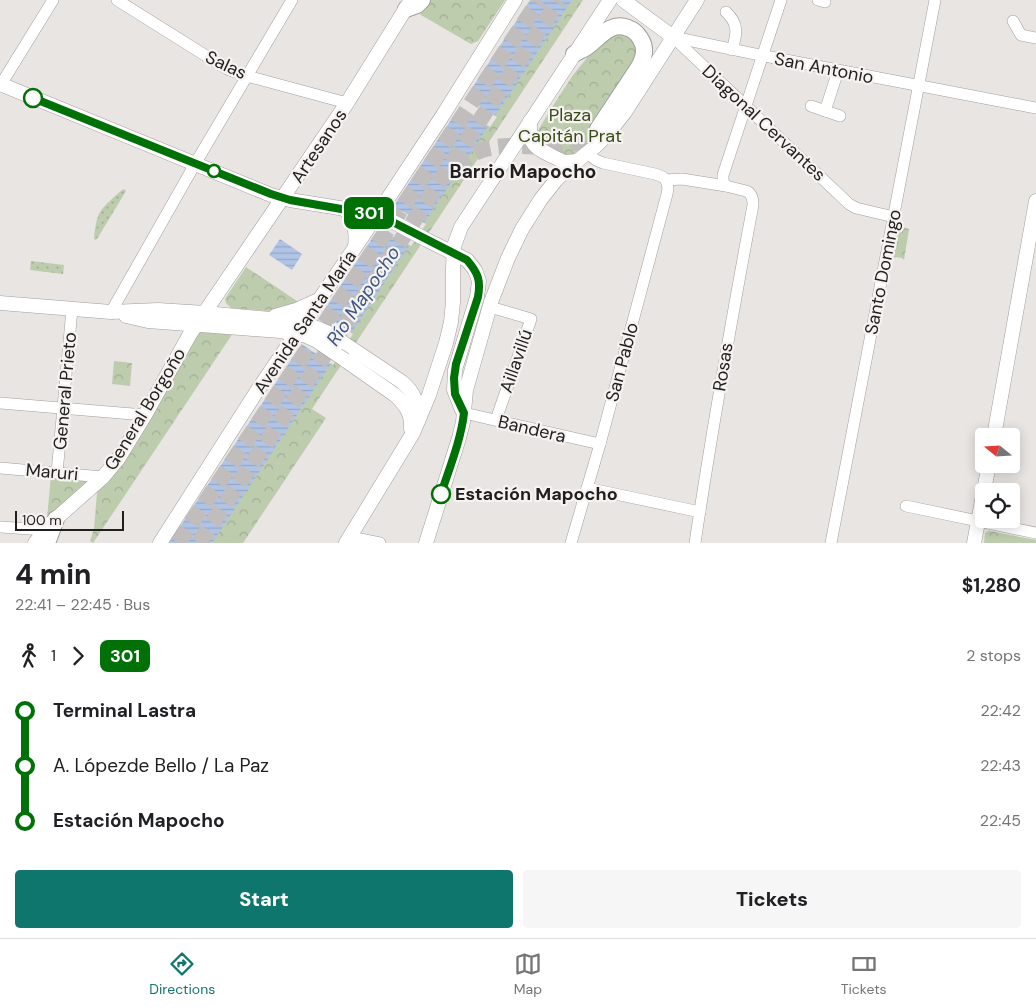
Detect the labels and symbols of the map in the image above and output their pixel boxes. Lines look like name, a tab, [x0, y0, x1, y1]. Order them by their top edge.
street label: Salas	[201, 45, 251, 85]
street label: San Antonio	[772, 47, 876, 89]
street label: Diagonal Cervantes	[697, 59, 831, 187]
unlabelled marker	[23, 88, 43, 108]
park label: Plaza Capitán Prat	[518, 103, 622, 148]
street label: Artesanos	[285, 104, 353, 188]
district label: Barrio Mapocho	[450, 159, 596, 184]
unlabelled marker	[207, 164, 221, 178]
line badge: 301	[340, 197, 398, 229]
street label: Santo Domingo	[859, 207, 907, 337]
water label: Río Mapocho	[320, 241, 406, 351]
street label: Avenida Santa María	[248, 245, 362, 399]
street label: San Pablo	[600, 320, 644, 404]
street label: Aillavillú	[494, 326, 538, 396]
street label: General Prieto	[48, 331, 82, 451]
street label: Rosas	[707, 341, 739, 393]
street label: General Borgoño	[99, 343, 191, 475]
street label: Bandera	[496, 410, 568, 448]
north arrow	[975, 428, 1020, 472]
street label: Maruri	[25, 458, 79, 486]
place label: Estación Mapocho	[455, 482, 618, 506]
marker: Estación Mapocho	[431, 484, 451, 504]
scale bar	[15, 508, 124, 531]

